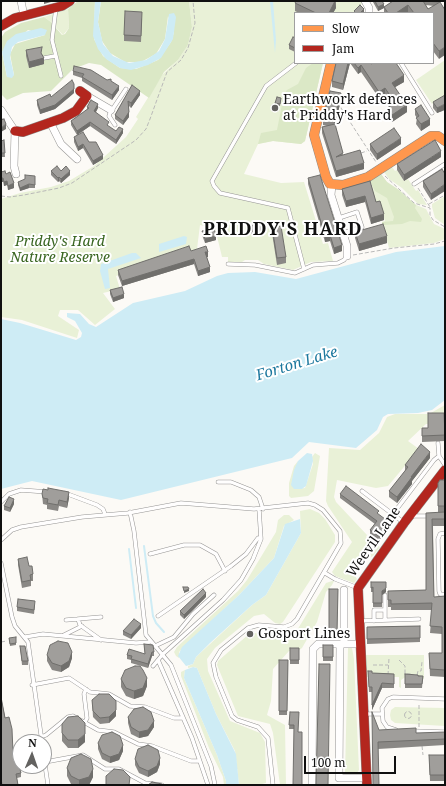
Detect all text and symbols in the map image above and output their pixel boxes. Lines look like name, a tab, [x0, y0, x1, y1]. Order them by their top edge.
legend	[294, 12, 434, 64]
text: Slow	[332, 20, 360, 37]
text: Jam	[332, 40, 354, 57]
place label: Earthwork defences at Priddy's Hard	[283, 92, 417, 124]
marker: Earthwork defences at Priddy's Hard	[270, 103, 280, 113]
district label: PRIDDY'S HARD	[203, 219, 363, 241]
park label: Priddy's Hard Nature Reserve	[10, 234, 110, 266]
water label: Forton Lake	[254, 343, 340, 385]
street label: Weevil Lane	[343, 503, 405, 581]
place label: Gosport Lines	[258, 626, 350, 642]
marker: Gosport Lines	[245, 629, 255, 639]
north arrow	[12, 734, 52, 774]
text: N	[28, 735, 37, 750]
scale bar	[306, 748, 398, 774]
text: 100 m	[311, 754, 346, 771]

